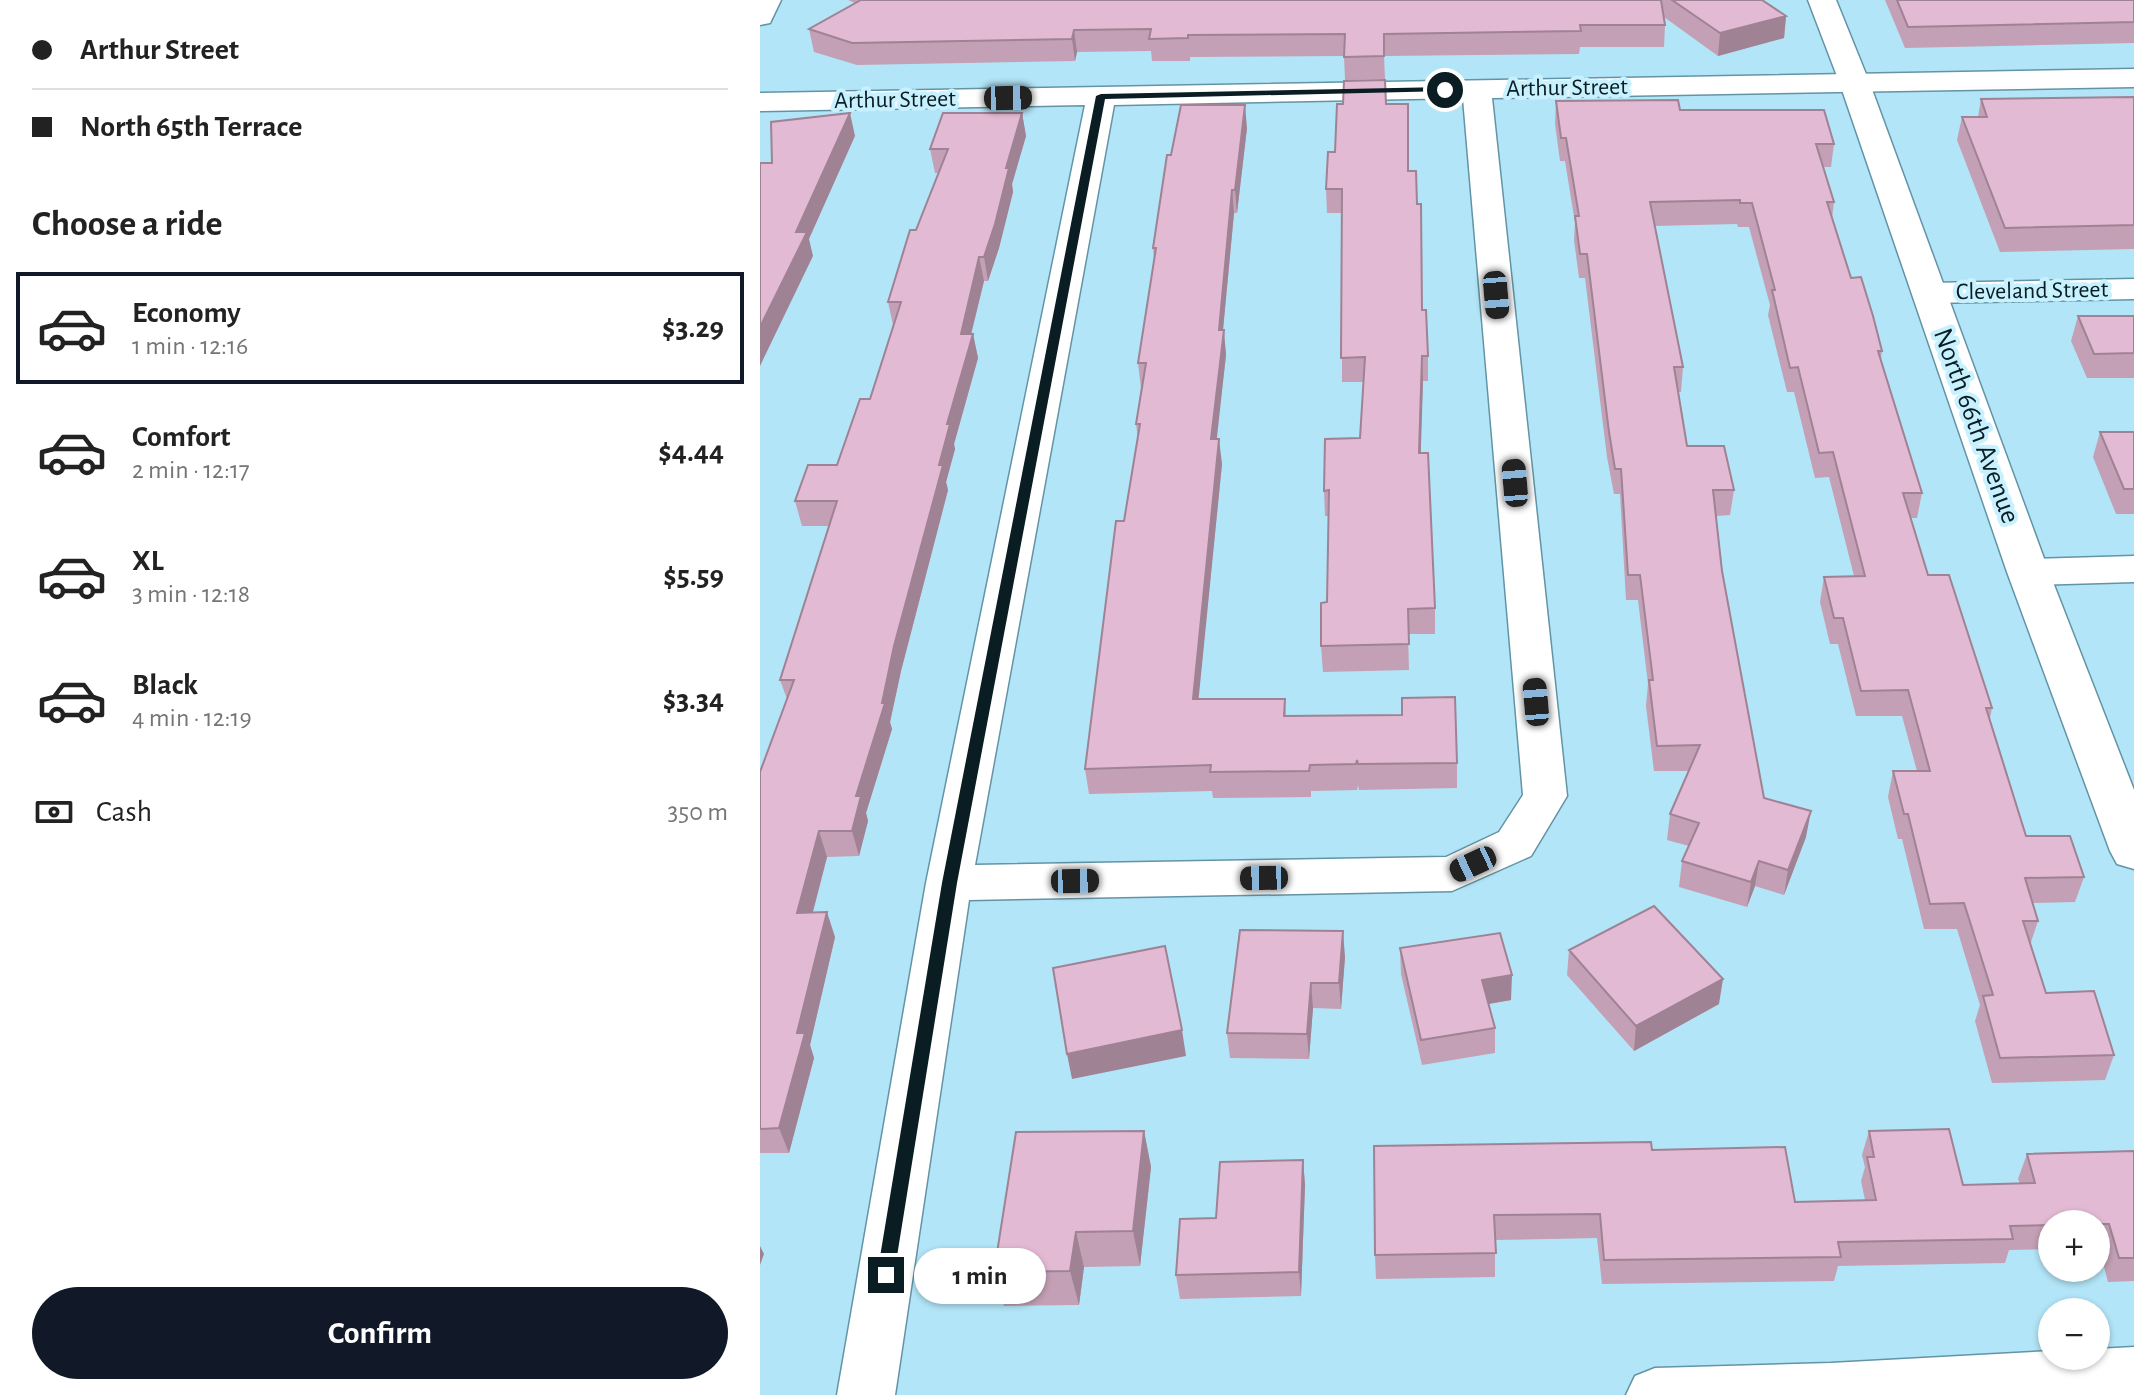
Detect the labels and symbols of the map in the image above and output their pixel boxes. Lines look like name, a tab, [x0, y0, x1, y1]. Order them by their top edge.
route start	[1427, 72, 1463, 108]
street label: Arthur Street	[1506, 75, 1628, 101]
car	[984, 86, 1032, 110]
street label: Arthur Street	[834, 87, 956, 113]
car	[1482, 270, 1510, 320]
street label: Cleveland Street	[1956, 278, 2109, 304]
street label: North 66th Avenue	[1928, 325, 2024, 527]
car	[1501, 458, 1529, 508]
car	[1522, 677, 1550, 727]
car	[1446, 843, 1500, 885]
car	[1240, 866, 1288, 890]
car	[1051, 869, 1099, 893]
callout: 1 min	[914, 1247, 1046, 1303]
route end	[868, 1257, 904, 1293]

